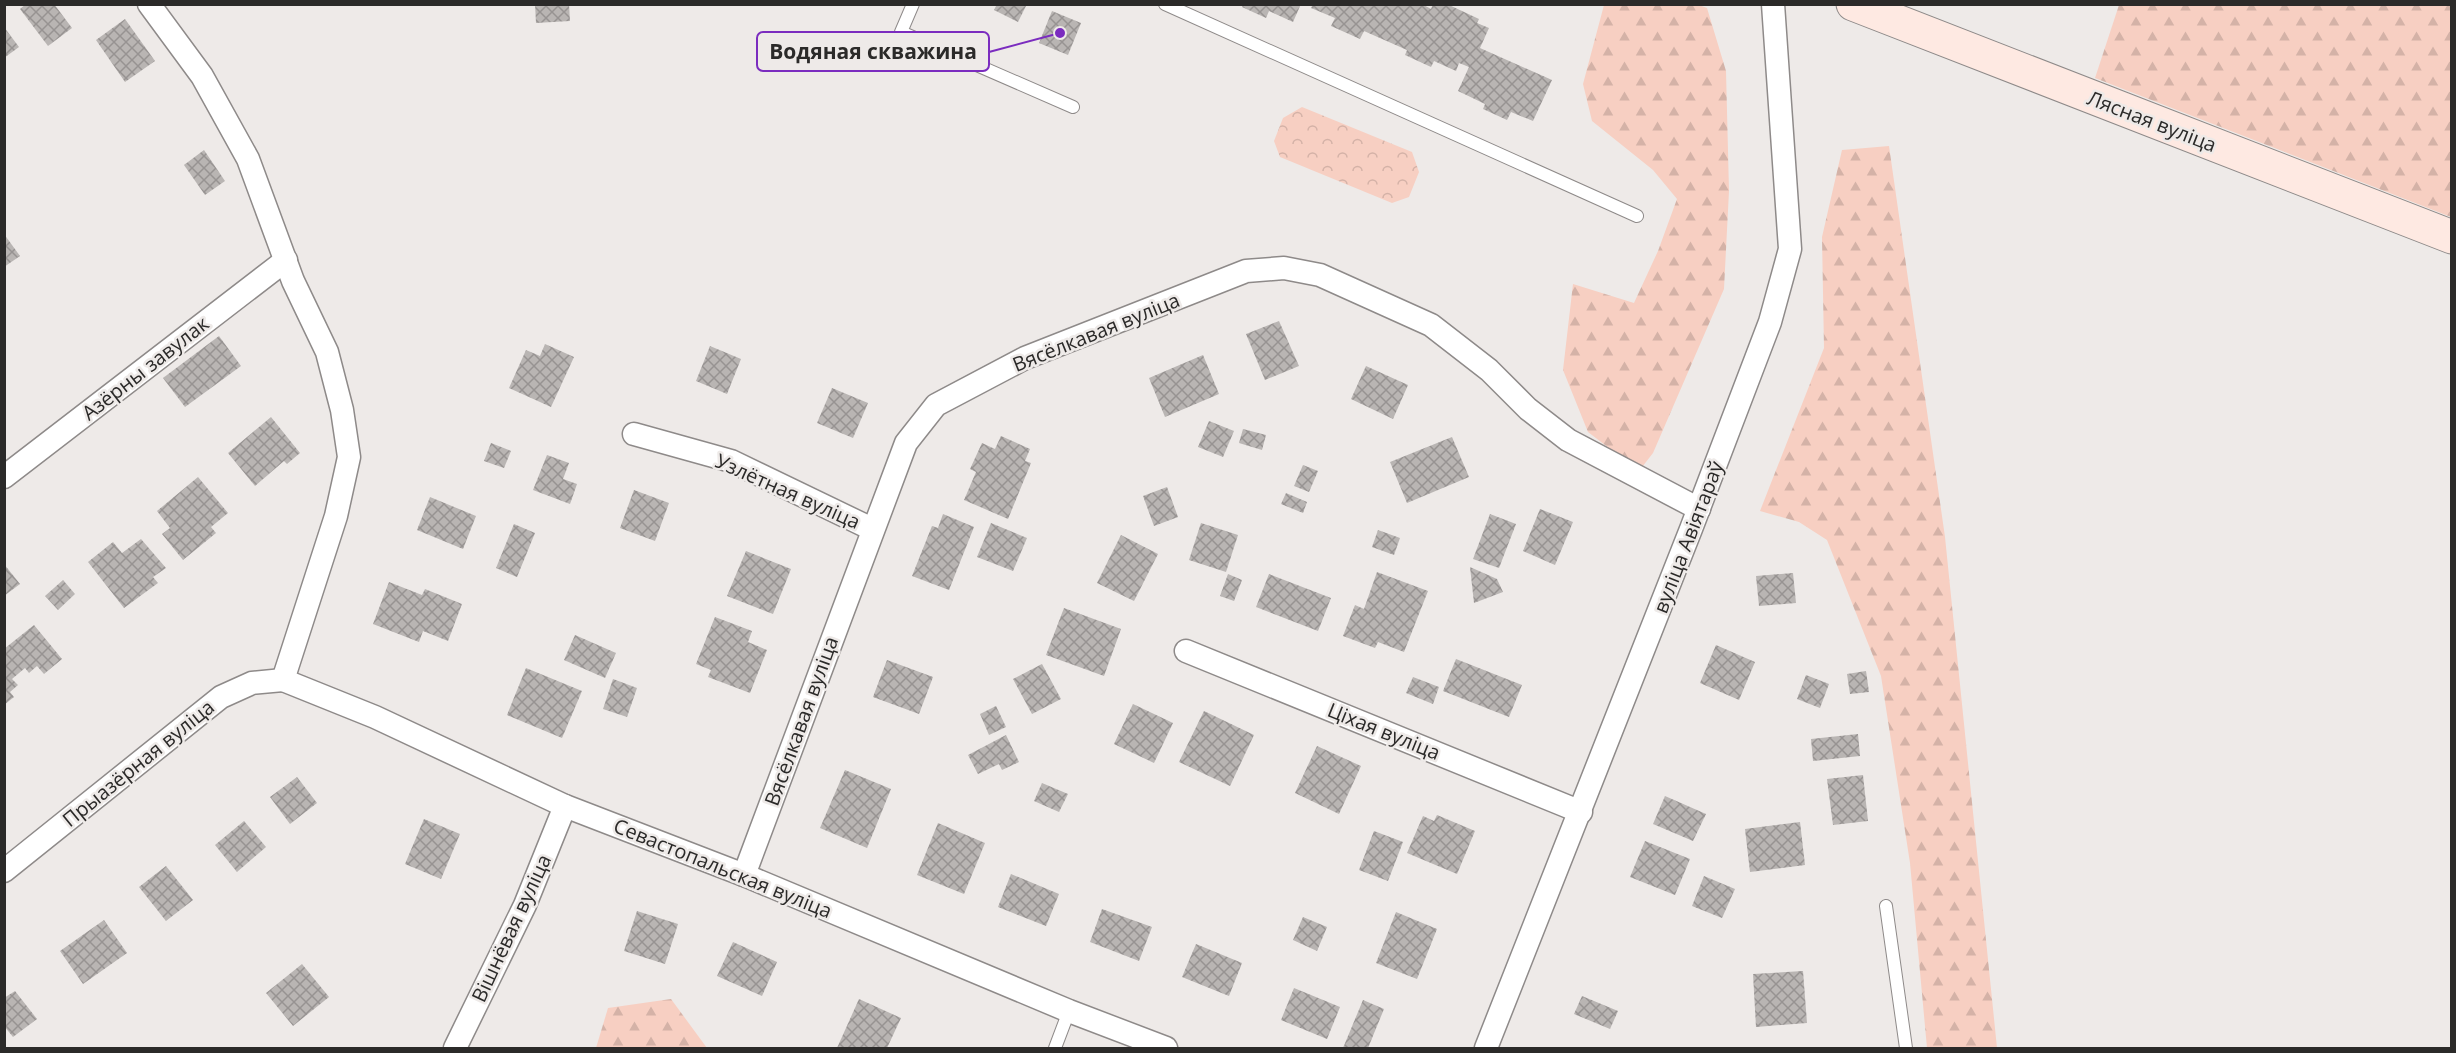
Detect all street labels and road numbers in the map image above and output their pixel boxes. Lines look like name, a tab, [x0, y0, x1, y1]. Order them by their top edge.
street label: Лясная вуліца	[2083, 84, 2221, 158]
street label: Вясёлкавая вуліца	[1008, 286, 1184, 378]
street label: Азёрны завулак	[76, 309, 215, 426]
street label: Узлётная вуліца	[711, 447, 865, 535]
street label: вуліца Авіятараў	[1647, 456, 1730, 617]
street label: Вясёлкавая вуліца	[758, 633, 844, 809]
street label: Прыазёрная вуліца	[56, 693, 220, 833]
street label: Ціхая вуліца	[1324, 696, 1444, 766]
street label: Севастопальская вуліца	[610, 812, 836, 924]
street label: Вішнёвая вуліца	[465, 850, 557, 1006]

